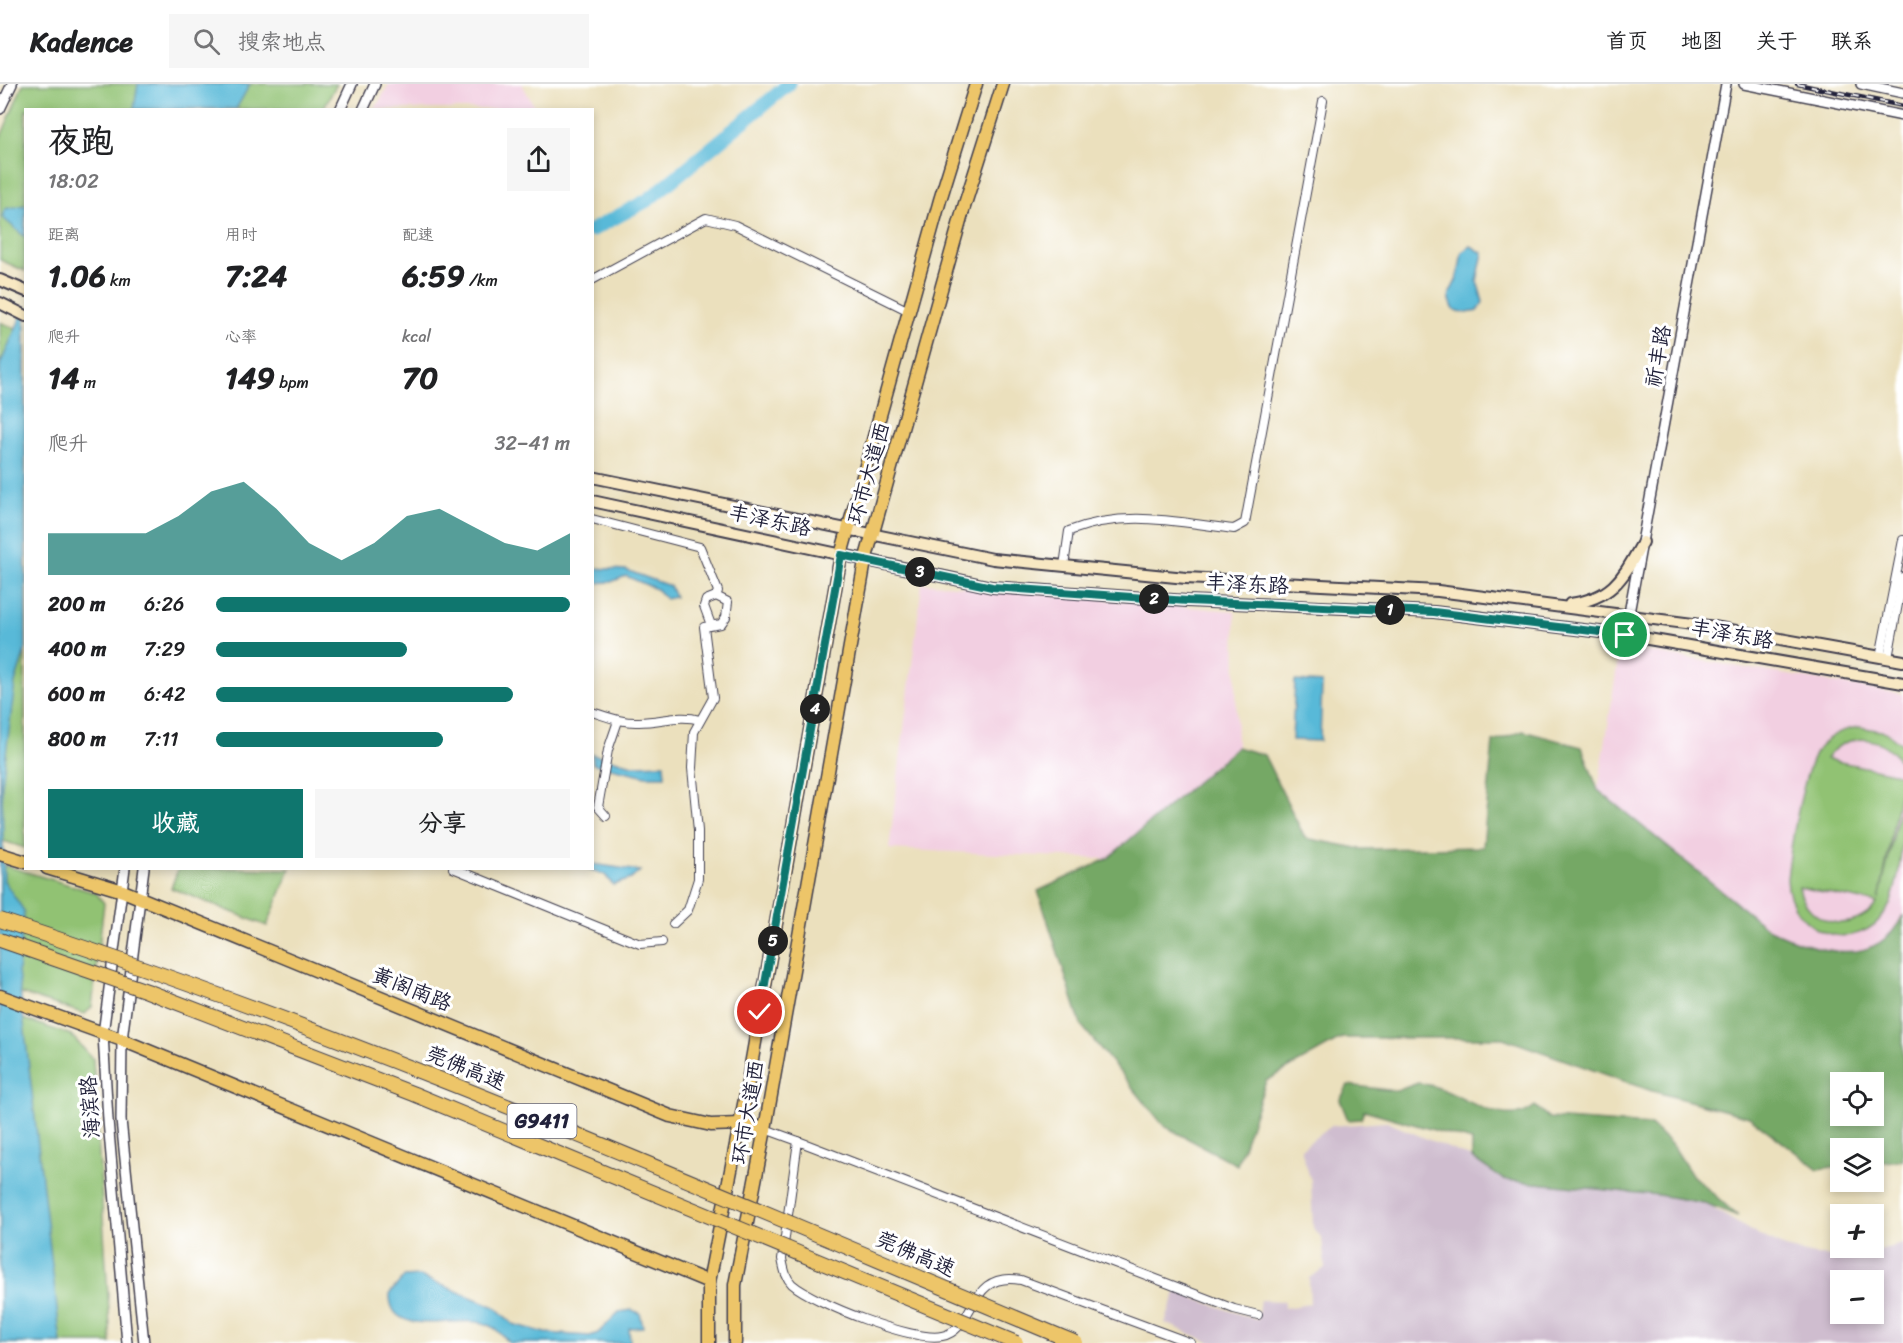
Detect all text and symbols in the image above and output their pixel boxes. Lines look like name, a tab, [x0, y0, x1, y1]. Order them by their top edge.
search box	[169, 14, 589, 68]
text: Kadence	[30, 17, 133, 66]
text: 搜索地点	[238, 22, 326, 61]
text: 首页	[1606, 22, 1648, 60]
text: 地图	[1681, 22, 1723, 60]
text: 关于	[1756, 22, 1798, 60]
text: 联系	[1831, 22, 1873, 60]
icon: search	[190, 25, 223, 58]
text: 夜跑	[48, 112, 114, 170]
button: share	[507, 128, 570, 191]
text: 18:02	[48, 164, 99, 199]
text: 距离	[48, 220, 80, 249]
text: 用时	[225, 220, 257, 249]
text: 配速	[402, 220, 434, 249]
text: 1.06	[48, 249, 106, 303]
text: 7:24	[225, 249, 287, 303]
text: 6:59	[402, 249, 465, 303]
text: km	[106, 266, 131, 295]
text: /km	[465, 266, 498, 295]
text: 爬升	[48, 322, 80, 351]
text: 心率	[225, 322, 257, 351]
text: kcal	[402, 322, 431, 351]
street label: 祈丰路	[1634, 322, 1682, 390]
text: 14	[48, 351, 80, 405]
text: 149	[225, 351, 275, 405]
text: 70	[402, 351, 438, 405]
text: m	[80, 368, 96, 397]
text: bpm	[275, 368, 309, 397]
street label: 环市大道西	[836, 417, 902, 529]
text: 爬升	[48, 426, 88, 461]
text: 32–41 m	[495, 426, 570, 461]
street label: 丰泽东路	[725, 493, 815, 547]
pin: 3	[905, 557, 935, 587]
text: 3	[916, 557, 924, 586]
street label: 丰泽东路	[1204, 563, 1290, 605]
pin: 2	[1139, 584, 1169, 614]
text: 2	[1149, 584, 1159, 613]
text: 200 m	[48, 587, 105, 622]
text: 6:26	[144, 587, 184, 622]
pin: 1	[1375, 595, 1405, 625]
text: 1	[1387, 595, 1393, 624]
street label: 丰泽东路	[1687, 608, 1777, 660]
pin	[1599, 609, 1650, 660]
icon: arrive	[1608, 618, 1641, 651]
text: 400 m	[48, 632, 106, 667]
text: 7:29	[144, 632, 185, 667]
text: 600 m	[48, 677, 105, 712]
text: 6:42	[144, 677, 185, 712]
pin: 4	[800, 694, 830, 724]
text: 4	[810, 694, 820, 723]
text: 800 m	[48, 722, 106, 757]
text: 7:11	[144, 722, 179, 757]
button: 收藏	[48, 789, 303, 858]
button: 分享	[315, 789, 570, 858]
pin: 5	[758, 926, 788, 956]
text: 5	[768, 926, 778, 955]
street label: 黄阁南路	[366, 956, 458, 1022]
pin	[734, 986, 785, 1037]
icon: check	[743, 995, 776, 1028]
street label: 莞佛高速	[420, 1035, 512, 1101]
street label: 环市大道西	[720, 1057, 776, 1167]
map controls	[1830, 1072, 1884, 1324]
button: locate	[1830, 1072, 1884, 1126]
street label: 海滨路	[69, 1074, 111, 1140]
road number: G9411	[508, 1104, 576, 1138]
button: layers	[1830, 1138, 1884, 1192]
button: +	[1830, 1204, 1884, 1258]
street label: 莞佛高速	[870, 1220, 962, 1288]
button: −	[1830, 1270, 1884, 1324]

